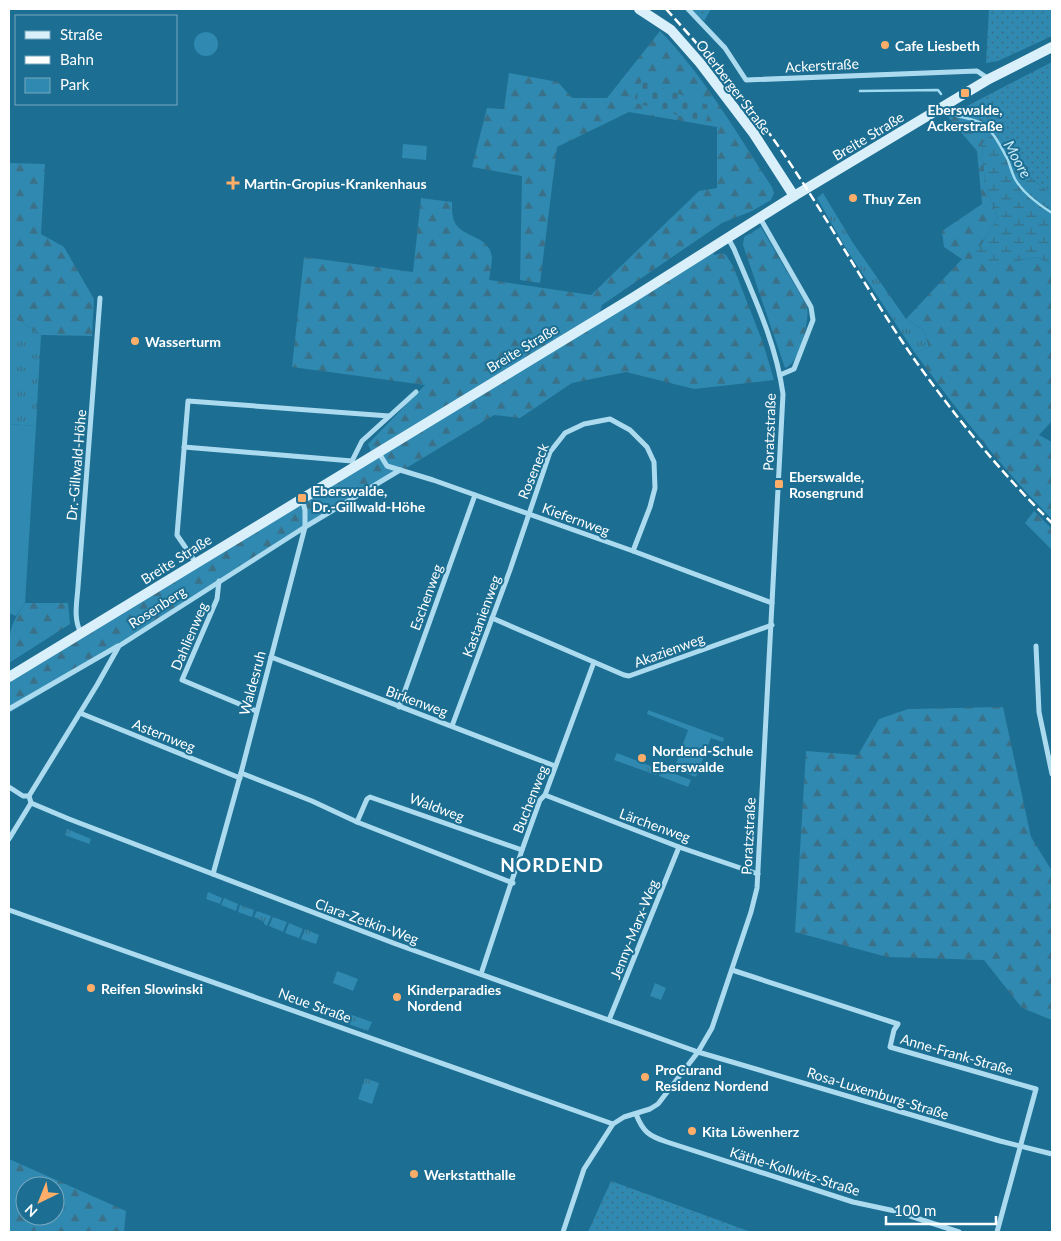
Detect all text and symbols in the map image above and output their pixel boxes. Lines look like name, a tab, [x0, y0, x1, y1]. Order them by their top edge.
legend	[15, 15, 178, 105]
text: Straße	[60, 25, 103, 43]
street label: Oderberger Straße	[693, 36, 775, 138]
place label: Cafe Liesbeth	[895, 37, 980, 54]
marker: Cafe Liesbeth	[879, 39, 891, 51]
text: Bahn	[60, 50, 94, 68]
street label: Ackerstraße	[785, 55, 859, 75]
text: Park	[60, 75, 90, 93]
marker: Eberswalde, Ackerstraße	[959, 87, 971, 99]
place label: Eberswalde, Ackerstraße	[926, 101, 1003, 134]
street label: Breite Straße	[829, 108, 907, 164]
water label: Moore	[1000, 137, 1036, 181]
place label: Martin-Gropius-Krankenhaus	[244, 175, 427, 192]
marker: Martin-Gropius-Krankenhaus	[226, 176, 240, 190]
place label: Thuy Zen	[863, 190, 921, 207]
marker: Thuy Zen	[847, 192, 859, 204]
street label: Breite Straße	[483, 320, 561, 376]
place label: Wasserturm	[145, 333, 221, 350]
marker: Wasserturm	[129, 335, 141, 347]
street label: Poratzstraße	[759, 393, 779, 471]
street label: Dr.-Gillwald-Höhe	[63, 409, 89, 521]
street label: Roseneck	[514, 440, 552, 501]
place label: Eberswalde, Rosengrund	[789, 468, 864, 501]
marker: Eberswalde, Rosengrund	[773, 478, 785, 490]
place label: Eberswalde, Dr.-Gillwald-Höhe	[312, 482, 426, 515]
marker: Eberswalde, Dr.-Gillwald-Höhe	[296, 492, 308, 504]
street label: Kiefernweg	[540, 499, 612, 539]
street label: Breite Straße	[138, 531, 214, 587]
street label: Eschenweg	[406, 562, 446, 632]
street label: Kastanienweg	[458, 573, 504, 659]
street label: Rosenberg	[125, 582, 189, 632]
street label: Dahlienweg	[167, 599, 211, 673]
street label: Akazienweg	[631, 629, 707, 671]
street label: Waldesruh	[235, 649, 269, 717]
street label: Birkenweg	[384, 682, 450, 720]
street label: Asternweg	[130, 715, 198, 755]
place label: Nordend-Schule Eberswalde	[652, 742, 754, 775]
marker: Nordend-Schule Eberswalde	[636, 752, 648, 764]
street label: Buchenweg	[509, 762, 551, 836]
street label: Waldweg	[407, 789, 467, 825]
street label: Poratzstraße	[737, 797, 759, 875]
street label: Lärchenweg	[617, 804, 693, 846]
district label: NORDEND	[500, 853, 604, 876]
street label: Jenny-Marx-Weg	[606, 877, 662, 981]
street label: Clara-Zetkin-Weg	[313, 894, 421, 948]
place label: Reifen Slowinski	[101, 980, 203, 997]
place label: Kinderparadies Nordend	[407, 981, 501, 1014]
marker: Reifen Slowinski	[85, 982, 97, 994]
street label: Neue Straße	[276, 984, 354, 1026]
marker: Kinderparadies Nordend	[391, 991, 403, 1003]
street label: Anne-Frank-Straße	[899, 1030, 1015, 1078]
place label: ProCurand Residenz Nordend	[655, 1061, 769, 1094]
street label: Rosa-Luxemburg-Straße	[805, 1063, 951, 1123]
marker: ProCurand Residenz Nordend	[639, 1071, 651, 1083]
place label: Kita Löwenherz	[702, 1123, 800, 1140]
marker: Kita Löwenherz	[686, 1125, 698, 1137]
street label: Käthe-Kollwitz-Straße	[728, 1143, 862, 1199]
place label: Werkstatthalle	[424, 1166, 516, 1183]
marker: Werkstatthalle	[408, 1168, 420, 1180]
north arrow	[15, 1176, 65, 1226]
scale bar	[886, 1194, 996, 1226]
text: N	[21, 1201, 41, 1221]
text: 100 m	[894, 1201, 936, 1219]

